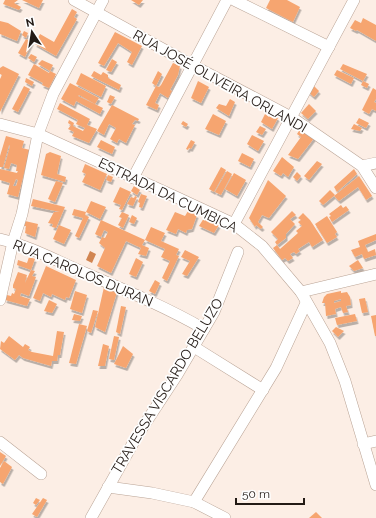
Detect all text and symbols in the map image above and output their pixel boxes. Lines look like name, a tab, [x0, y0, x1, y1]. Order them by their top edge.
north arrow	[12, 12, 52, 52]
text: N	[25, 15, 35, 30]
street label: RUA JOSÉ OLIVEIRA ORLANDI	[130, 26, 310, 136]
street label: ESTRADA DA CUMBICA	[96, 154, 241, 236]
street label: RUA CAROLOS DURAN	[10, 236, 156, 310]
street label: TRAVESSA VISCARDO BELUZO	[108, 295, 226, 477]
scale bar	[236, 480, 304, 506]
text: 50 m	[242, 487, 270, 501]

